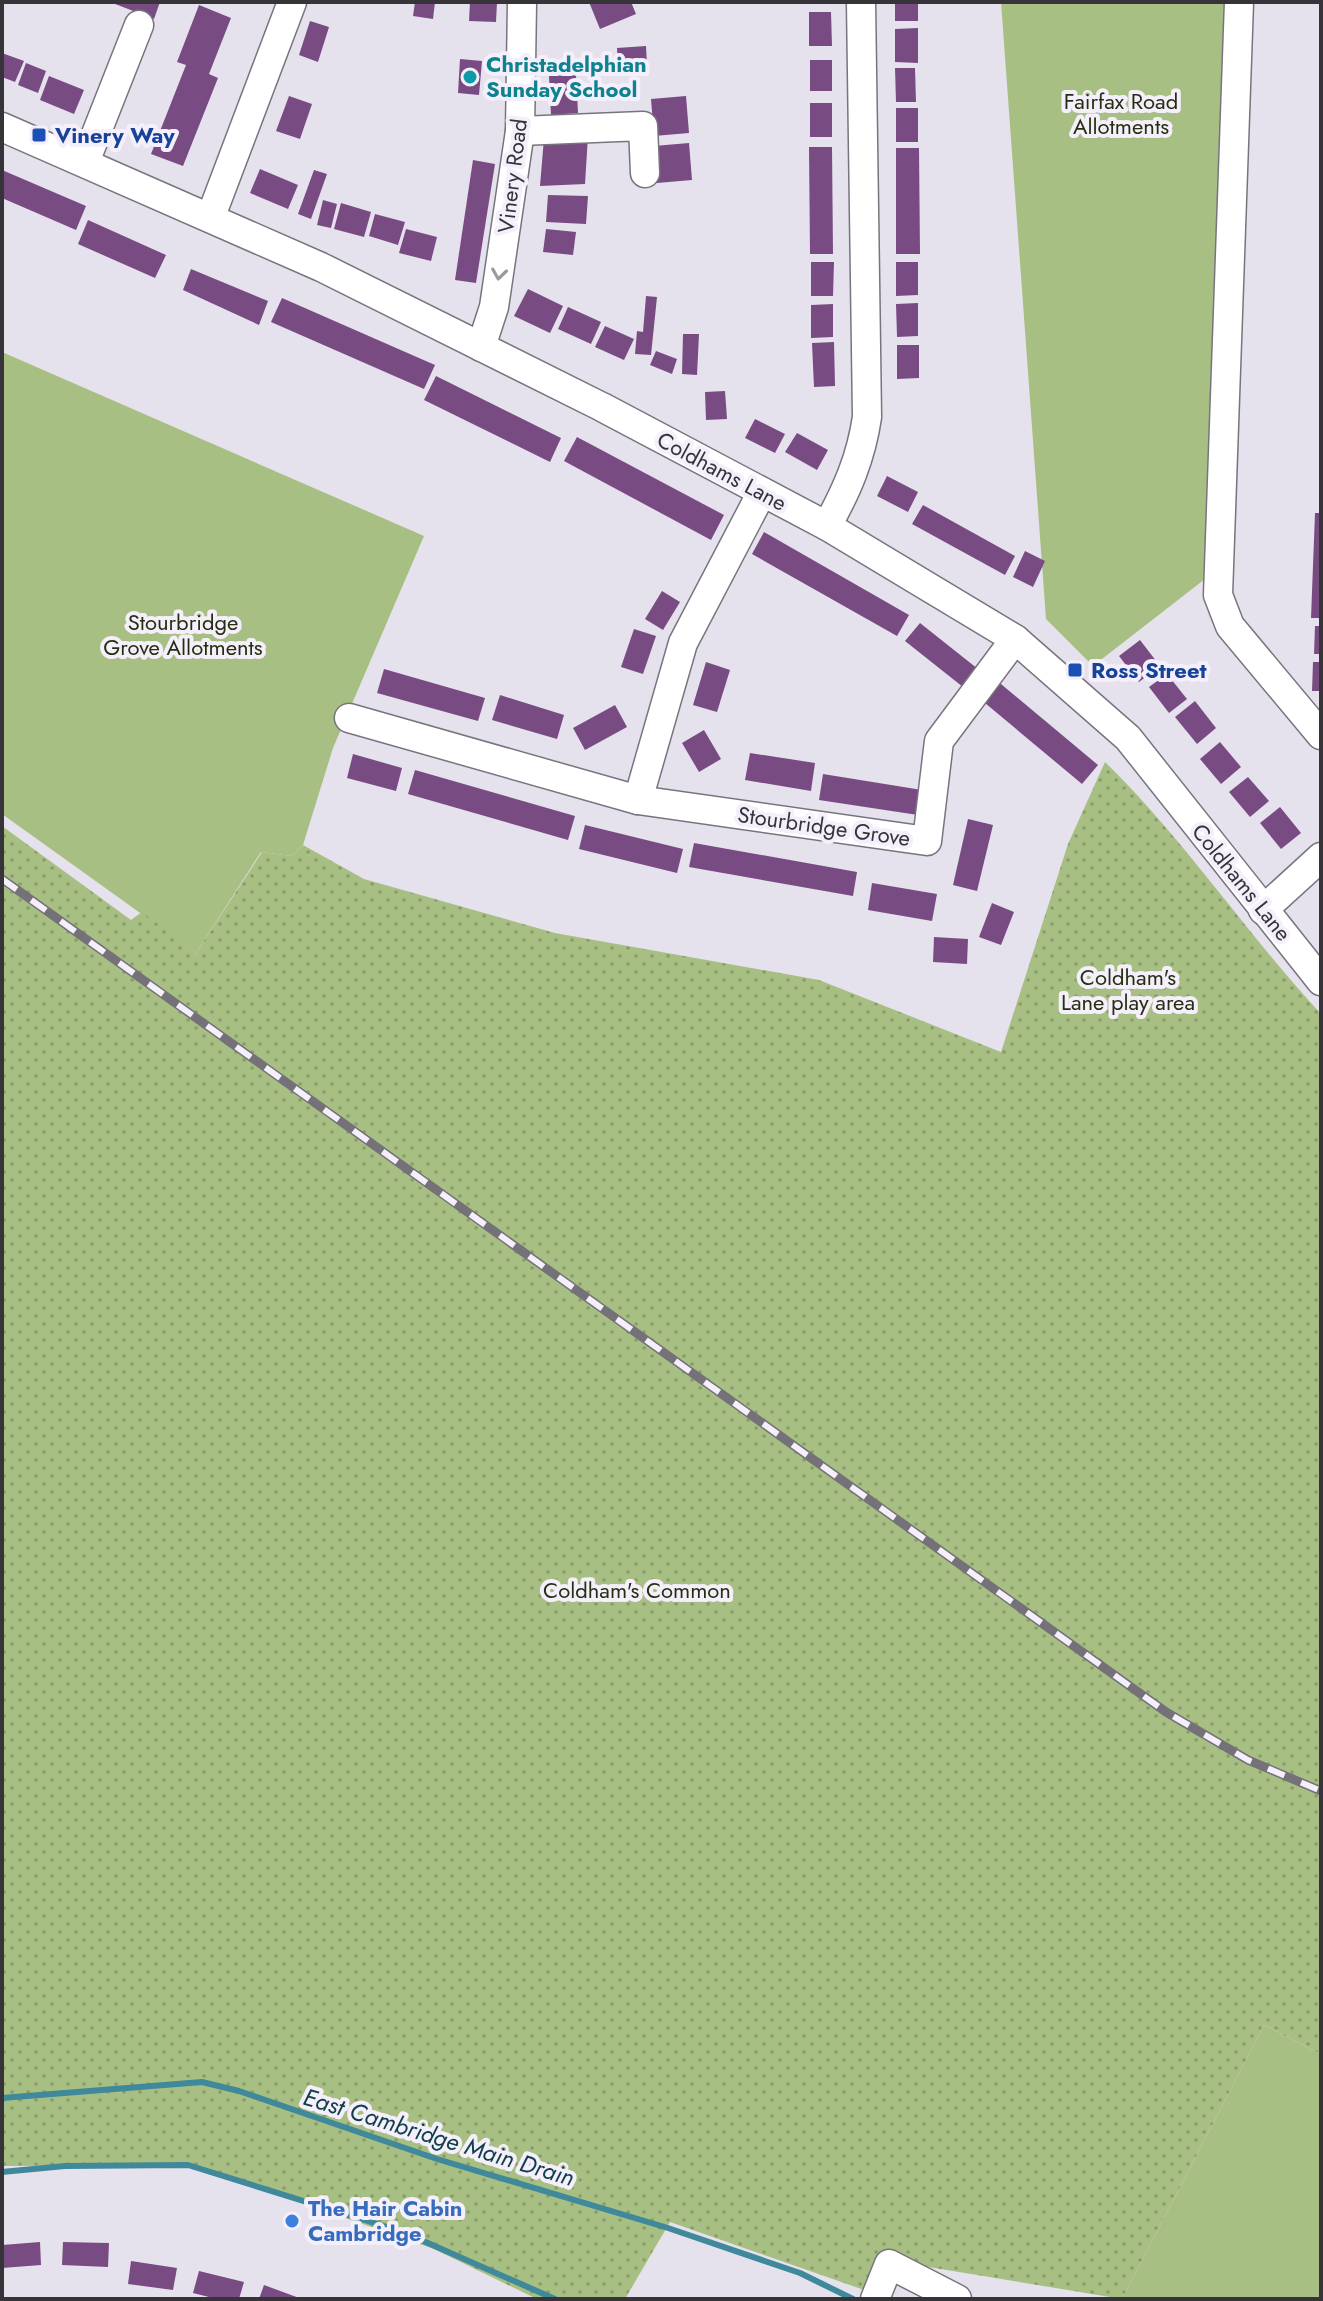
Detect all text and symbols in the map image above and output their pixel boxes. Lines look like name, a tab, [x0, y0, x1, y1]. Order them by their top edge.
place label: Christadelphian Sunday School	[486, 48, 647, 105]
marker: Christadelphian Sunday School	[461, 68, 479, 86]
park label: Fairfax Road Allotments	[1064, 85, 1178, 142]
street label: Vinery Road	[489, 117, 535, 235]
place label: Vinery Way	[54, 119, 175, 151]
marker: Vinery Way	[30, 126, 48, 144]
one-way arrow	[491, 267, 508, 281]
street label: Coldhams Lane	[651, 423, 793, 519]
park label: Stourbridge Grove Allotments	[103, 606, 263, 663]
place label: Ross Street	[1091, 654, 1207, 686]
marker: Ross Street	[1066, 661, 1084, 679]
street label: Stourbridge Grove	[736, 798, 912, 854]
street label: Coldhams Lane	[1185, 816, 1299, 948]
park label: Coldham's Lane play area	[1061, 961, 1195, 1018]
park label: Coldham's Common	[543, 1574, 731, 1606]
water label: East Cambridge Main Drain	[299, 2079, 579, 2195]
place label: The Hair Cabin Cambridge	[308, 2192, 463, 2249]
marker: The Hair Cabin Cambridge	[283, 2212, 301, 2230]

